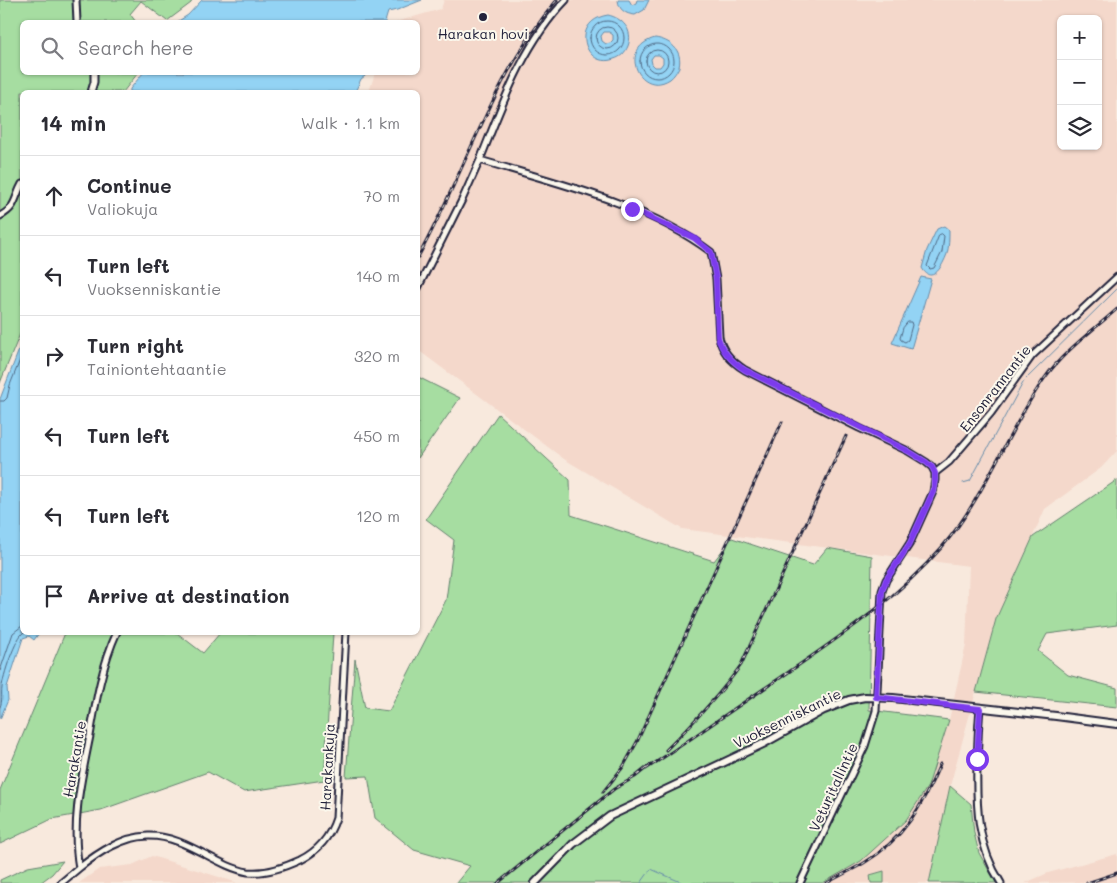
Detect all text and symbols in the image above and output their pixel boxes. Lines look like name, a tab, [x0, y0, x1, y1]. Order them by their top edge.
marker: Harakan hovi	[477, 11, 489, 23]
map controls	[1057, 15, 1102, 150]
button: +	[1057, 15, 1102, 60]
search box	[20, 20, 420, 75]
place label: Harakan hovi	[438, 24, 528, 43]
icon: search	[38, 34, 66, 62]
text: Search here	[78, 35, 194, 60]
button: −	[1057, 60, 1102, 105]
button: layers	[1057, 105, 1102, 150]
text: 14 min	[40, 109, 106, 136]
text: Walk · 1.1 km	[301, 112, 400, 133]
text: Continue	[87, 173, 172, 198]
icon: ahead	[40, 182, 68, 210]
text: 70 m	[363, 185, 400, 206]
text: Valiokuja	[87, 198, 158, 219]
route end	[621, 198, 644, 221]
text: Turn left	[87, 253, 170, 278]
icon: left	[40, 262, 68, 290]
text: 140 m	[356, 265, 400, 286]
text: Vuoksenniskantie	[87, 278, 221, 299]
text: Turn right	[87, 333, 184, 358]
street label: Ensonrannantie	[955, 341, 1035, 435]
icon: right	[40, 342, 68, 370]
text: 320 m	[354, 345, 400, 366]
text: Tainiontehtaantie	[87, 358, 227, 379]
icon: left	[40, 422, 68, 450]
text: Turn left	[87, 423, 170, 448]
text: 450 m	[354, 425, 400, 446]
icon: left	[40, 502, 68, 530]
text: Turn left	[87, 503, 170, 528]
text: 120 m	[356, 505, 400, 526]
icon: arrive	[40, 582, 68, 610]
text: Arrive at destination	[87, 583, 290, 608]
street label: Vuoksenniskantie	[730, 684, 844, 752]
street label: Harakantie	[58, 719, 90, 799]
street label: Harakankuja	[315, 723, 339, 811]
street label: Veturitallintie	[804, 740, 862, 834]
route start	[966, 748, 989, 771]

